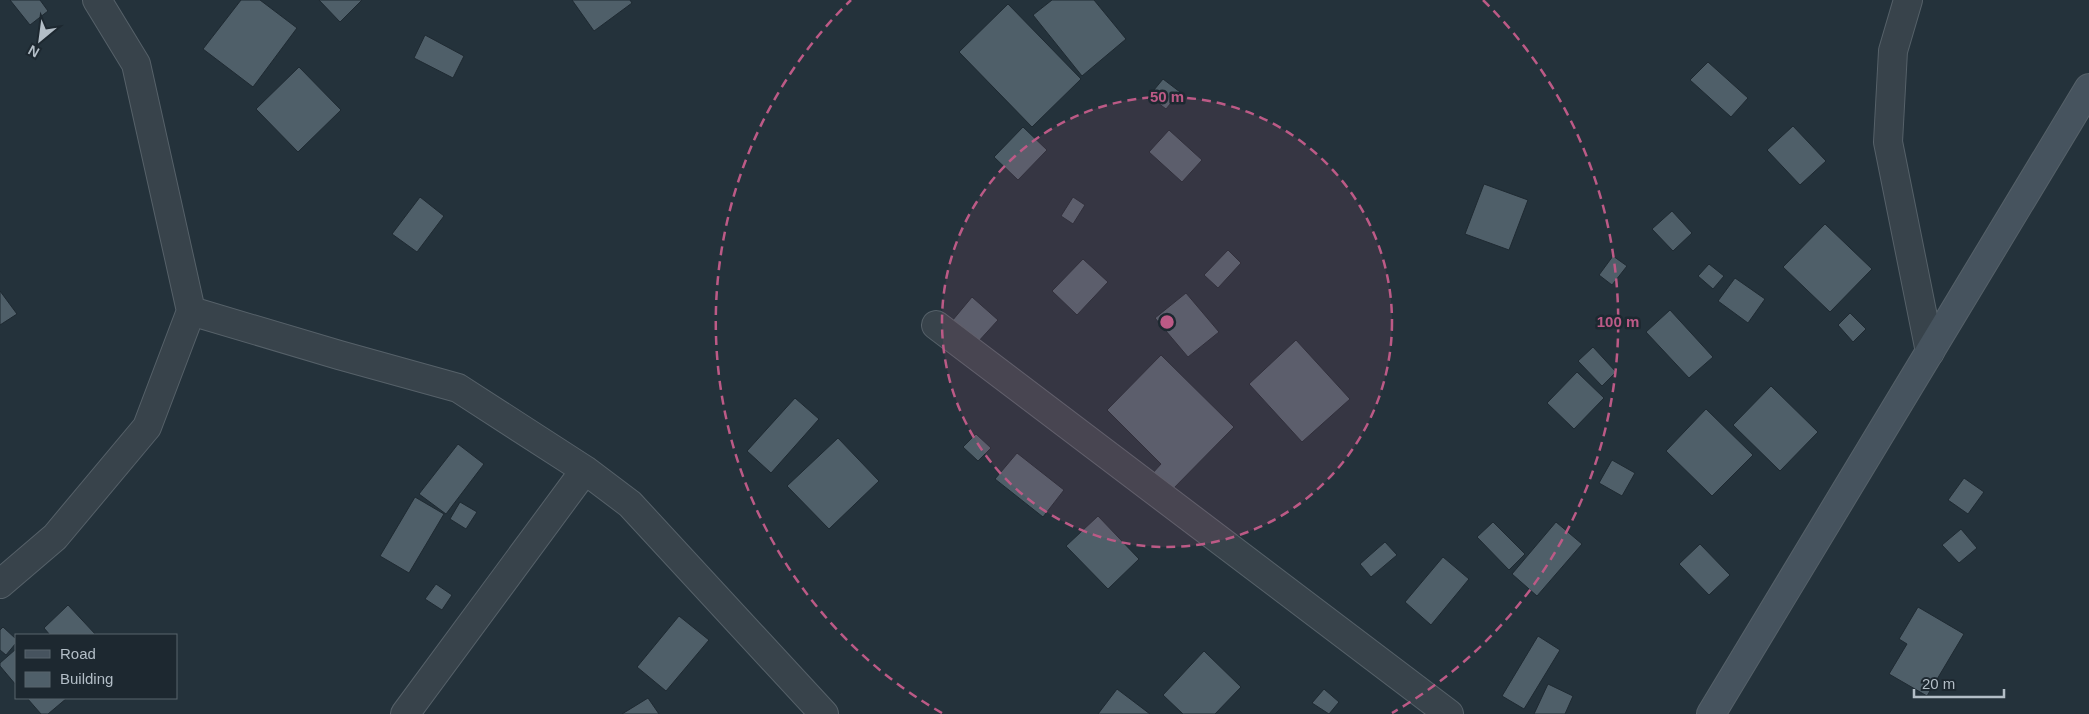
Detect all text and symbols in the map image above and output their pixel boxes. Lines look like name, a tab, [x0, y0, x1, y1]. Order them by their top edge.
north arrow	[15, 15, 65, 65]
text: N	[25, 42, 42, 61]
text: 50 m	[1150, 88, 1184, 105]
centre of rings	[1158, 313, 1176, 331]
text: 100 m	[1597, 313, 1639, 330]
legend	[15, 634, 178, 699]
text: Road	[60, 645, 96, 662]
scale bar	[1914, 666, 2004, 698]
text: Building	[60, 670, 113, 687]
text: 20 m	[1922, 675, 1955, 692]

